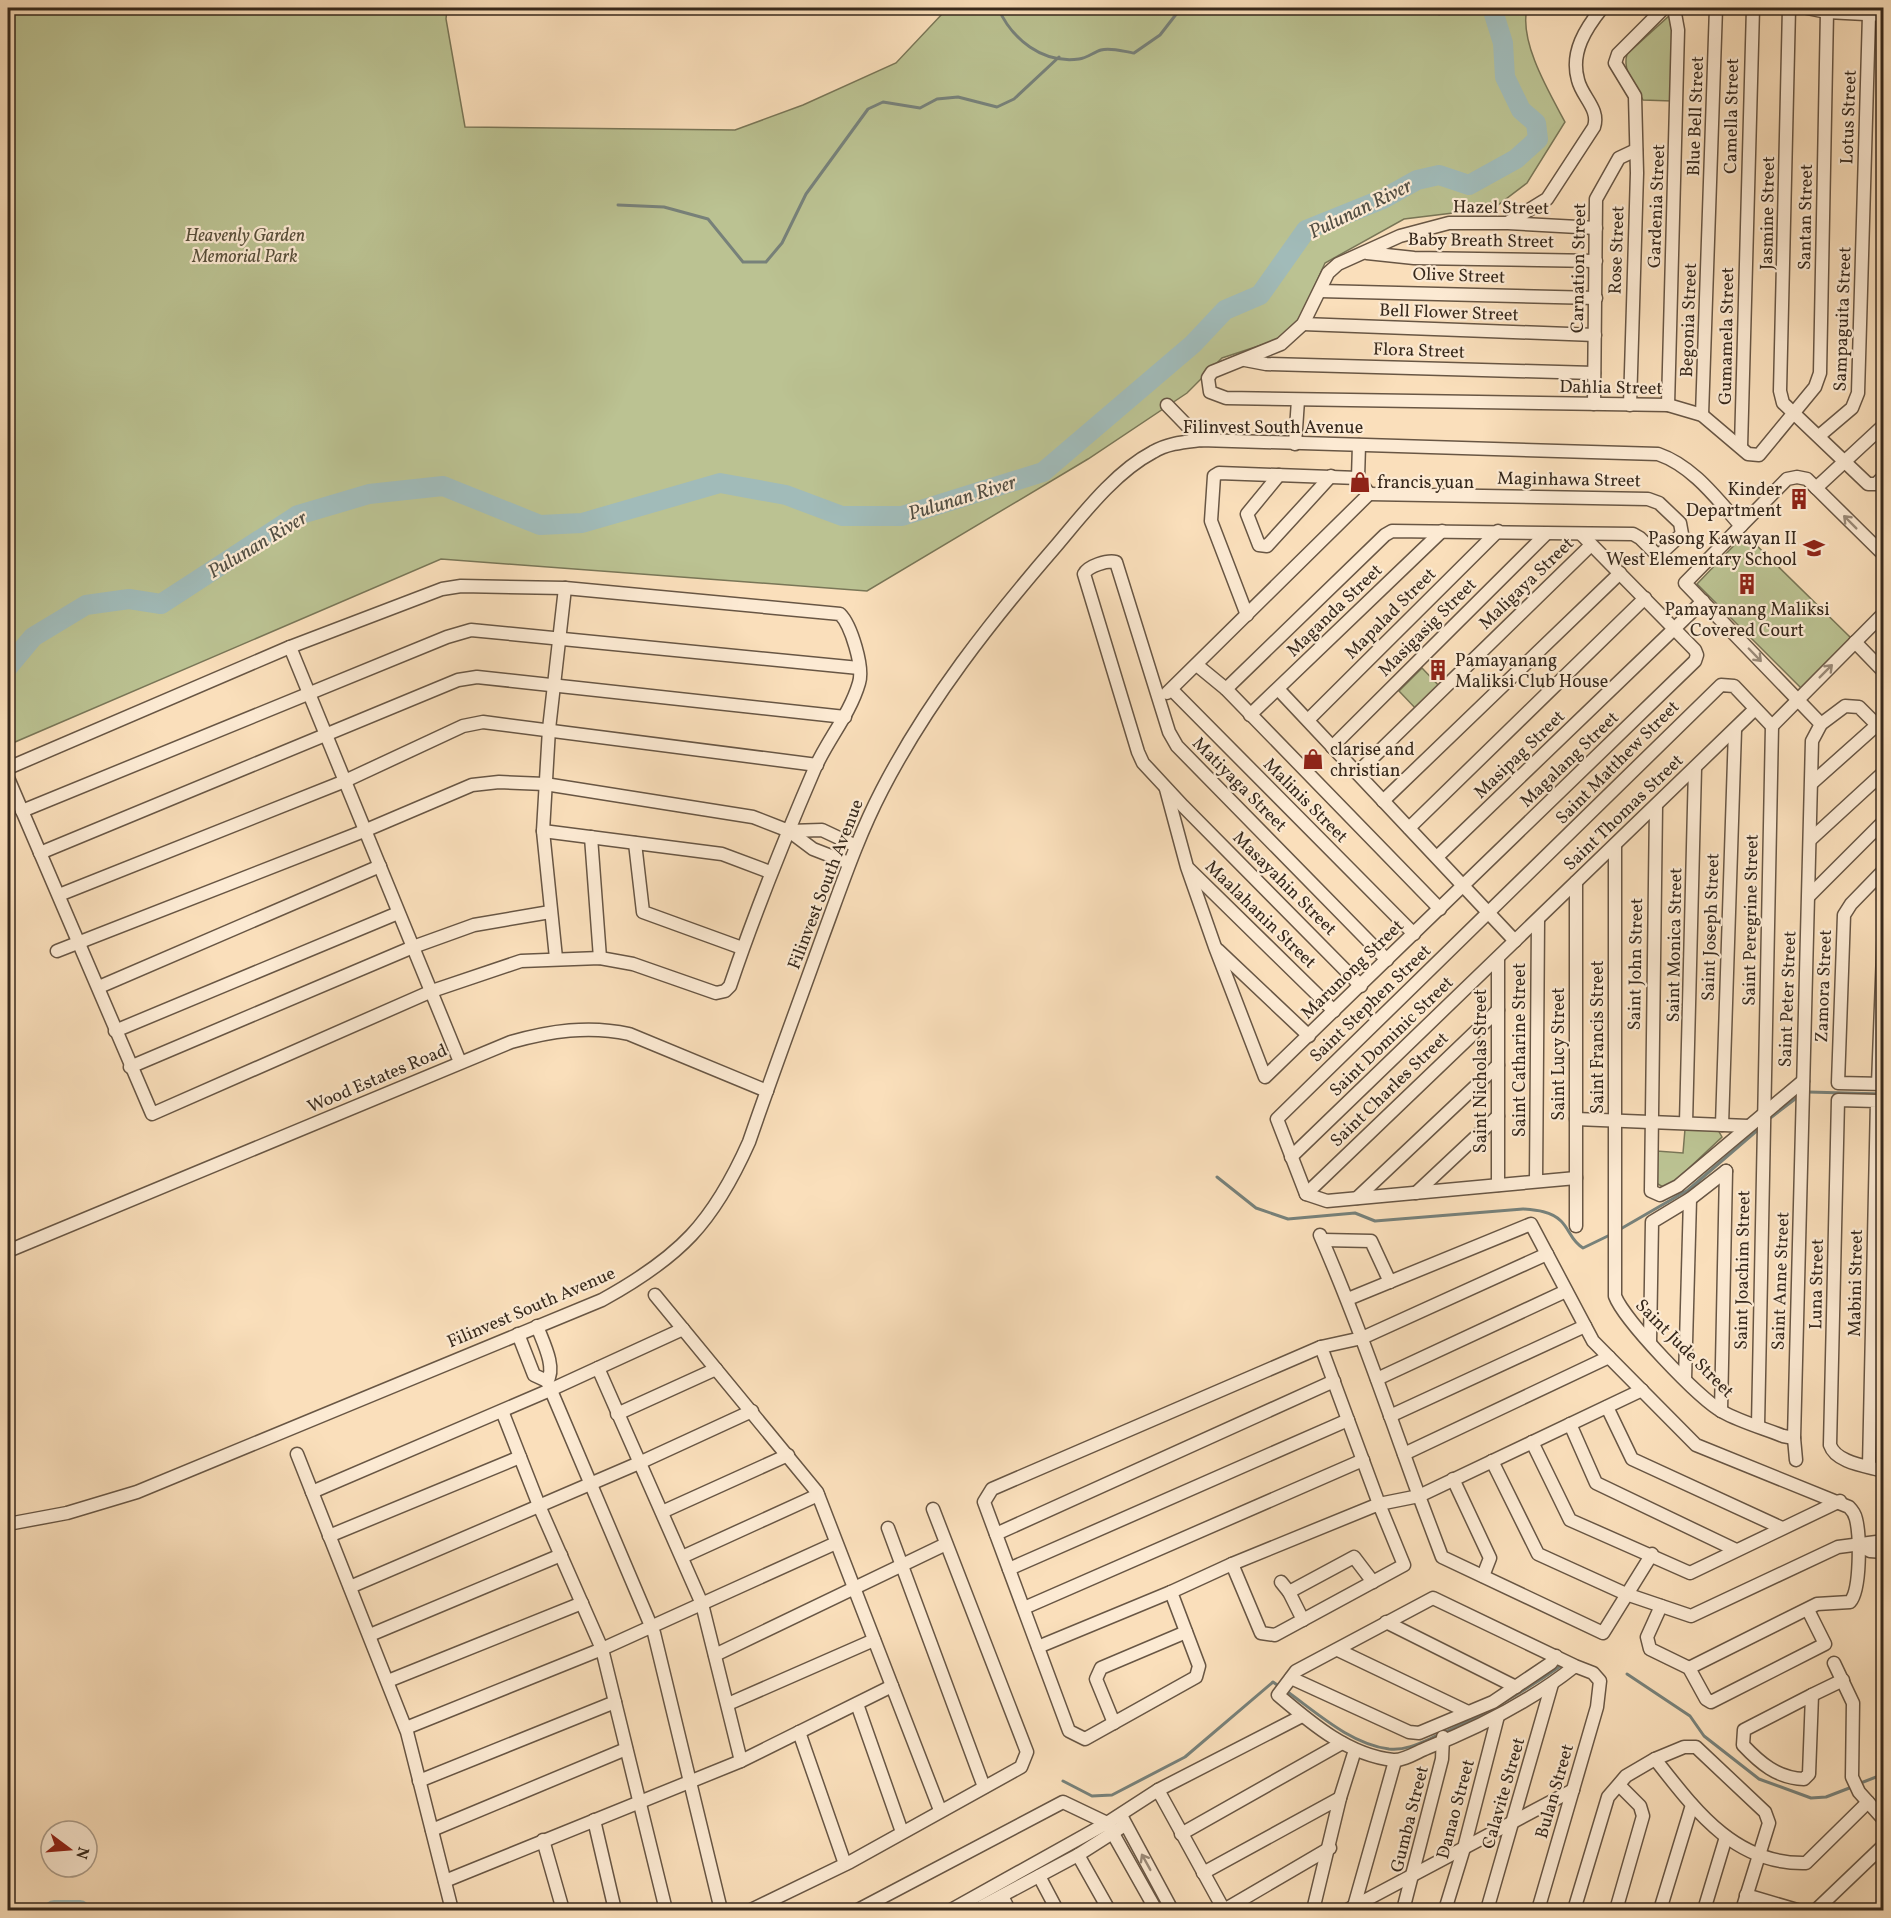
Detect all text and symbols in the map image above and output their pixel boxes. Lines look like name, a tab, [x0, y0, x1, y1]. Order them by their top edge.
street label: Blue Bell Street	[1682, 56, 1711, 177]
street label: Camella Street	[1719, 58, 1746, 174]
street label: Lotus Street	[1835, 69, 1864, 165]
street label: Gardenia Street	[1643, 144, 1672, 269]
street label: Jasmine Street	[1755, 156, 1782, 270]
street label: Santan Street	[1793, 164, 1820, 270]
water label: Pulunan River	[1304, 172, 1418, 247]
street label: Hazel Street	[1453, 195, 1549, 222]
street label: Carnation Street	[1566, 203, 1593, 334]
street label: Rose Street	[1603, 205, 1632, 295]
park label: Heavenly Garden Memorial Park	[185, 224, 305, 270]
street label: Baby Breath Street	[1408, 228, 1554, 255]
street label: Sampaguita Street	[1828, 246, 1859, 392]
street label: Olive Street	[1412, 262, 1506, 291]
street label: Begonia Street	[1675, 262, 1704, 378]
street label: Gumamela Street	[1714, 267, 1741, 405]
street label: Bell Flower Street	[1379, 299, 1519, 328]
street label: Flora Street	[1372, 337, 1466, 366]
street label: Dahlia Street	[1559, 375, 1663, 402]
street label: Filinvest South Avenue	[1183, 416, 1363, 441]
street label: Maginhawa Street	[1497, 467, 1641, 494]
water label: Pulunan River	[905, 469, 1021, 529]
shop icon: francis yuan	[1348, 470, 1372, 494]
place label: francis yuan	[1377, 471, 1474, 496]
place label: Kinder Department	[1686, 478, 1782, 524]
building icon: Kinder Department	[1787, 487, 1811, 511]
water label: Pulunan River	[203, 505, 314, 587]
one-way arrow	[1842, 514, 1857, 529]
place label: Pasong Kawayan II West Elementary School	[1606, 527, 1797, 573]
street label: Maligaya Street	[1474, 532, 1580, 636]
school or university icon: Pasong Kawayan II West Elementary School	[1802, 536, 1826, 560]
street label: Maganda Street	[1282, 559, 1389, 663]
street label: Mapalad Street	[1340, 563, 1442, 665]
building icon: Pamayanang Maliksi Covered Court	[1735, 572, 1759, 596]
street label: Masigasig Street	[1373, 573, 1483, 683]
place label: Pamayanang Maliksi Covered Court	[1664, 598, 1830, 644]
one-way arrow	[1747, 648, 1762, 663]
place label: Pamayanang Maliksi Club House	[1455, 649, 1608, 695]
building icon: Pamayanang Maliksi Club House	[1426, 658, 1450, 682]
one-way arrow	[1818, 663, 1833, 678]
street label: Saint Matthew Street	[1550, 695, 1686, 831]
street label: Masipag Street	[1469, 705, 1571, 805]
street label: Magalang Street	[1515, 706, 1625, 814]
street label: Matiyaga Street	[1186, 732, 1292, 838]
place label: clarise and christian	[1330, 738, 1415, 784]
shop icon: clarise and christian	[1301, 747, 1325, 771]
street label: Saint Thomas Street	[1558, 749, 1690, 877]
street label: Malinis Street	[1257, 753, 1353, 849]
street label: Filinvest South Avenue	[782, 796, 870, 973]
street label: Masayahin Street	[1226, 826, 1342, 942]
street label: Saint Peregrine Street	[1738, 834, 1765, 1006]
street label: Saint Joseph Street	[1696, 852, 1727, 1002]
street label: Maalahanin Street	[1199, 855, 1321, 975]
street label: Saint Monica Street	[1662, 867, 1689, 1023]
street label: Saint John Street	[1623, 898, 1650, 1031]
street label: Marunong Street	[1296, 914, 1410, 1026]
street label: Zamora Street	[1810, 929, 1839, 1043]
street label: Saint Peter Street	[1774, 930, 1803, 1068]
street label: Saint Stephen Street	[1305, 939, 1437, 1069]
street label: Saint Francis Street	[1586, 960, 1611, 1114]
street label: Saint Catharine Street	[1508, 963, 1533, 1137]
street label: Saint Dominic Street	[1324, 971, 1460, 1103]
street label: Saint Lucy Street	[1547, 987, 1572, 1121]
street label: Saint Nicholas Street	[1469, 989, 1494, 1153]
street label: Saint Charles Street	[1325, 1027, 1455, 1153]
street label: Wood Estates Road	[304, 1039, 451, 1120]
street label: Saint Joachim Street	[1730, 1190, 1757, 1350]
street label: Saint Anne Street	[1767, 1211, 1796, 1351]
street label: Mabini Street	[1843, 1229, 1870, 1337]
street label: Luna Street	[1804, 1238, 1831, 1330]
street label: Filinvest South Avenue	[444, 1262, 620, 1355]
street label: Saint Jude Street	[1629, 1294, 1739, 1404]
street label: Calavite Street	[1477, 1735, 1532, 1852]
street label: Bulan Street	[1530, 1741, 1581, 1842]
street label: Danao Street	[1431, 1757, 1482, 1862]
street label: Gumba Street	[1385, 1764, 1436, 1875]
north arrow	[39, 1819, 99, 1879]
text: N	[69, 1844, 94, 1862]
one-way arrow	[1139, 1854, 1151, 1871]

